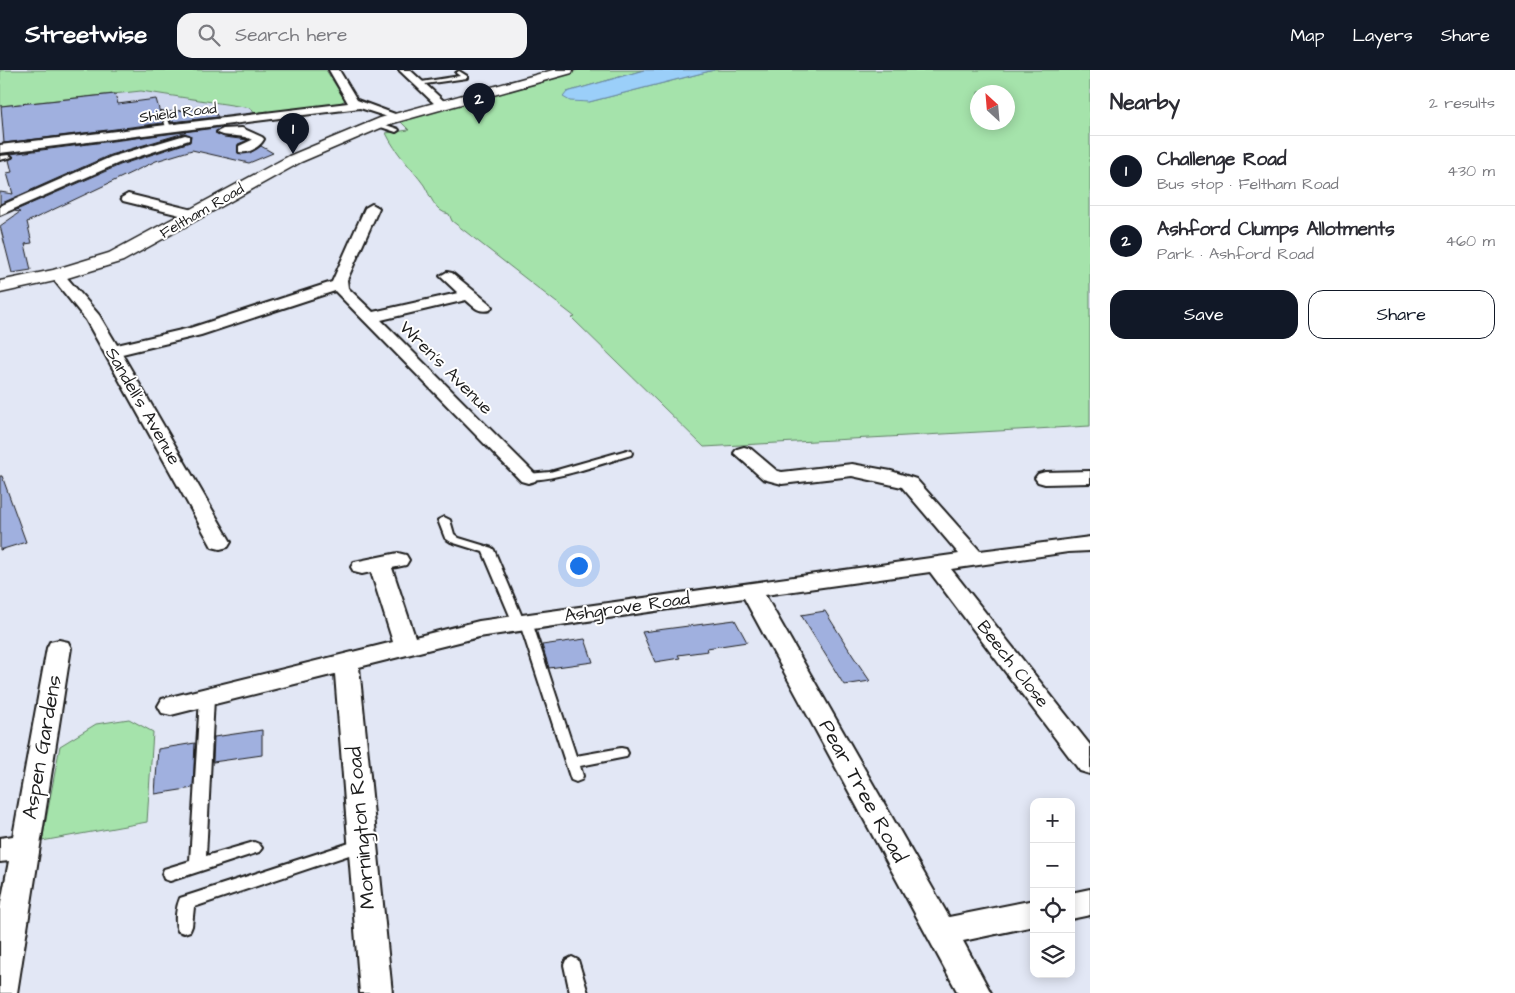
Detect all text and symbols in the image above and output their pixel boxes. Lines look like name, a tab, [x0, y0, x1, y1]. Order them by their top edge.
search box	[177, 13, 527, 58]
text: Streetwise	[25, 18, 147, 52]
icon: search	[195, 21, 223, 49]
text: Search here	[235, 22, 347, 49]
text: Map	[1290, 23, 1324, 48]
text: Layers	[1352, 23, 1413, 48]
text: Share	[1441, 23, 1490, 48]
pin: 2	[463, 83, 495, 124]
north arrow	[970, 85, 1015, 130]
text: Nearby	[1110, 88, 1180, 117]
text: 2 results	[1429, 92, 1495, 114]
street label: Shield Road	[138, 98, 218, 128]
pin: 1	[277, 113, 309, 154]
text: Challenge Road	[1157, 146, 1287, 173]
text: 1	[1125, 160, 1127, 182]
text: 430 m	[1447, 160, 1495, 182]
text: Bus stop · Feltham Road	[1157, 173, 1339, 195]
street label: Feltham Road	[156, 178, 248, 244]
text: Ashford Clumps Allotments	[1157, 216, 1395, 243]
text: 2	[1121, 230, 1131, 252]
text: 460 m	[1445, 230, 1495, 252]
text: Park · Ashford Road	[1157, 243, 1314, 265]
button: Save	[1110, 290, 1298, 339]
button: Share	[1308, 290, 1495, 339]
street label: Wren's Avenue	[394, 316, 499, 421]
street label: Sandell's Avenue	[99, 343, 187, 470]
your location	[566, 553, 592, 579]
street label: Ashgrove Road	[563, 586, 691, 629]
street label: Beech Close	[971, 615, 1055, 713]
street label: Aspen Gardens	[15, 673, 70, 822]
street label: Pear Tree Road	[812, 714, 914, 868]
street label: Mornington Road	[339, 745, 385, 911]
map controls	[1030, 798, 1075, 978]
button: +	[1030, 798, 1075, 843]
button: −	[1030, 843, 1075, 888]
button: locate	[1030, 888, 1075, 933]
button: layers	[1030, 933, 1075, 978]

